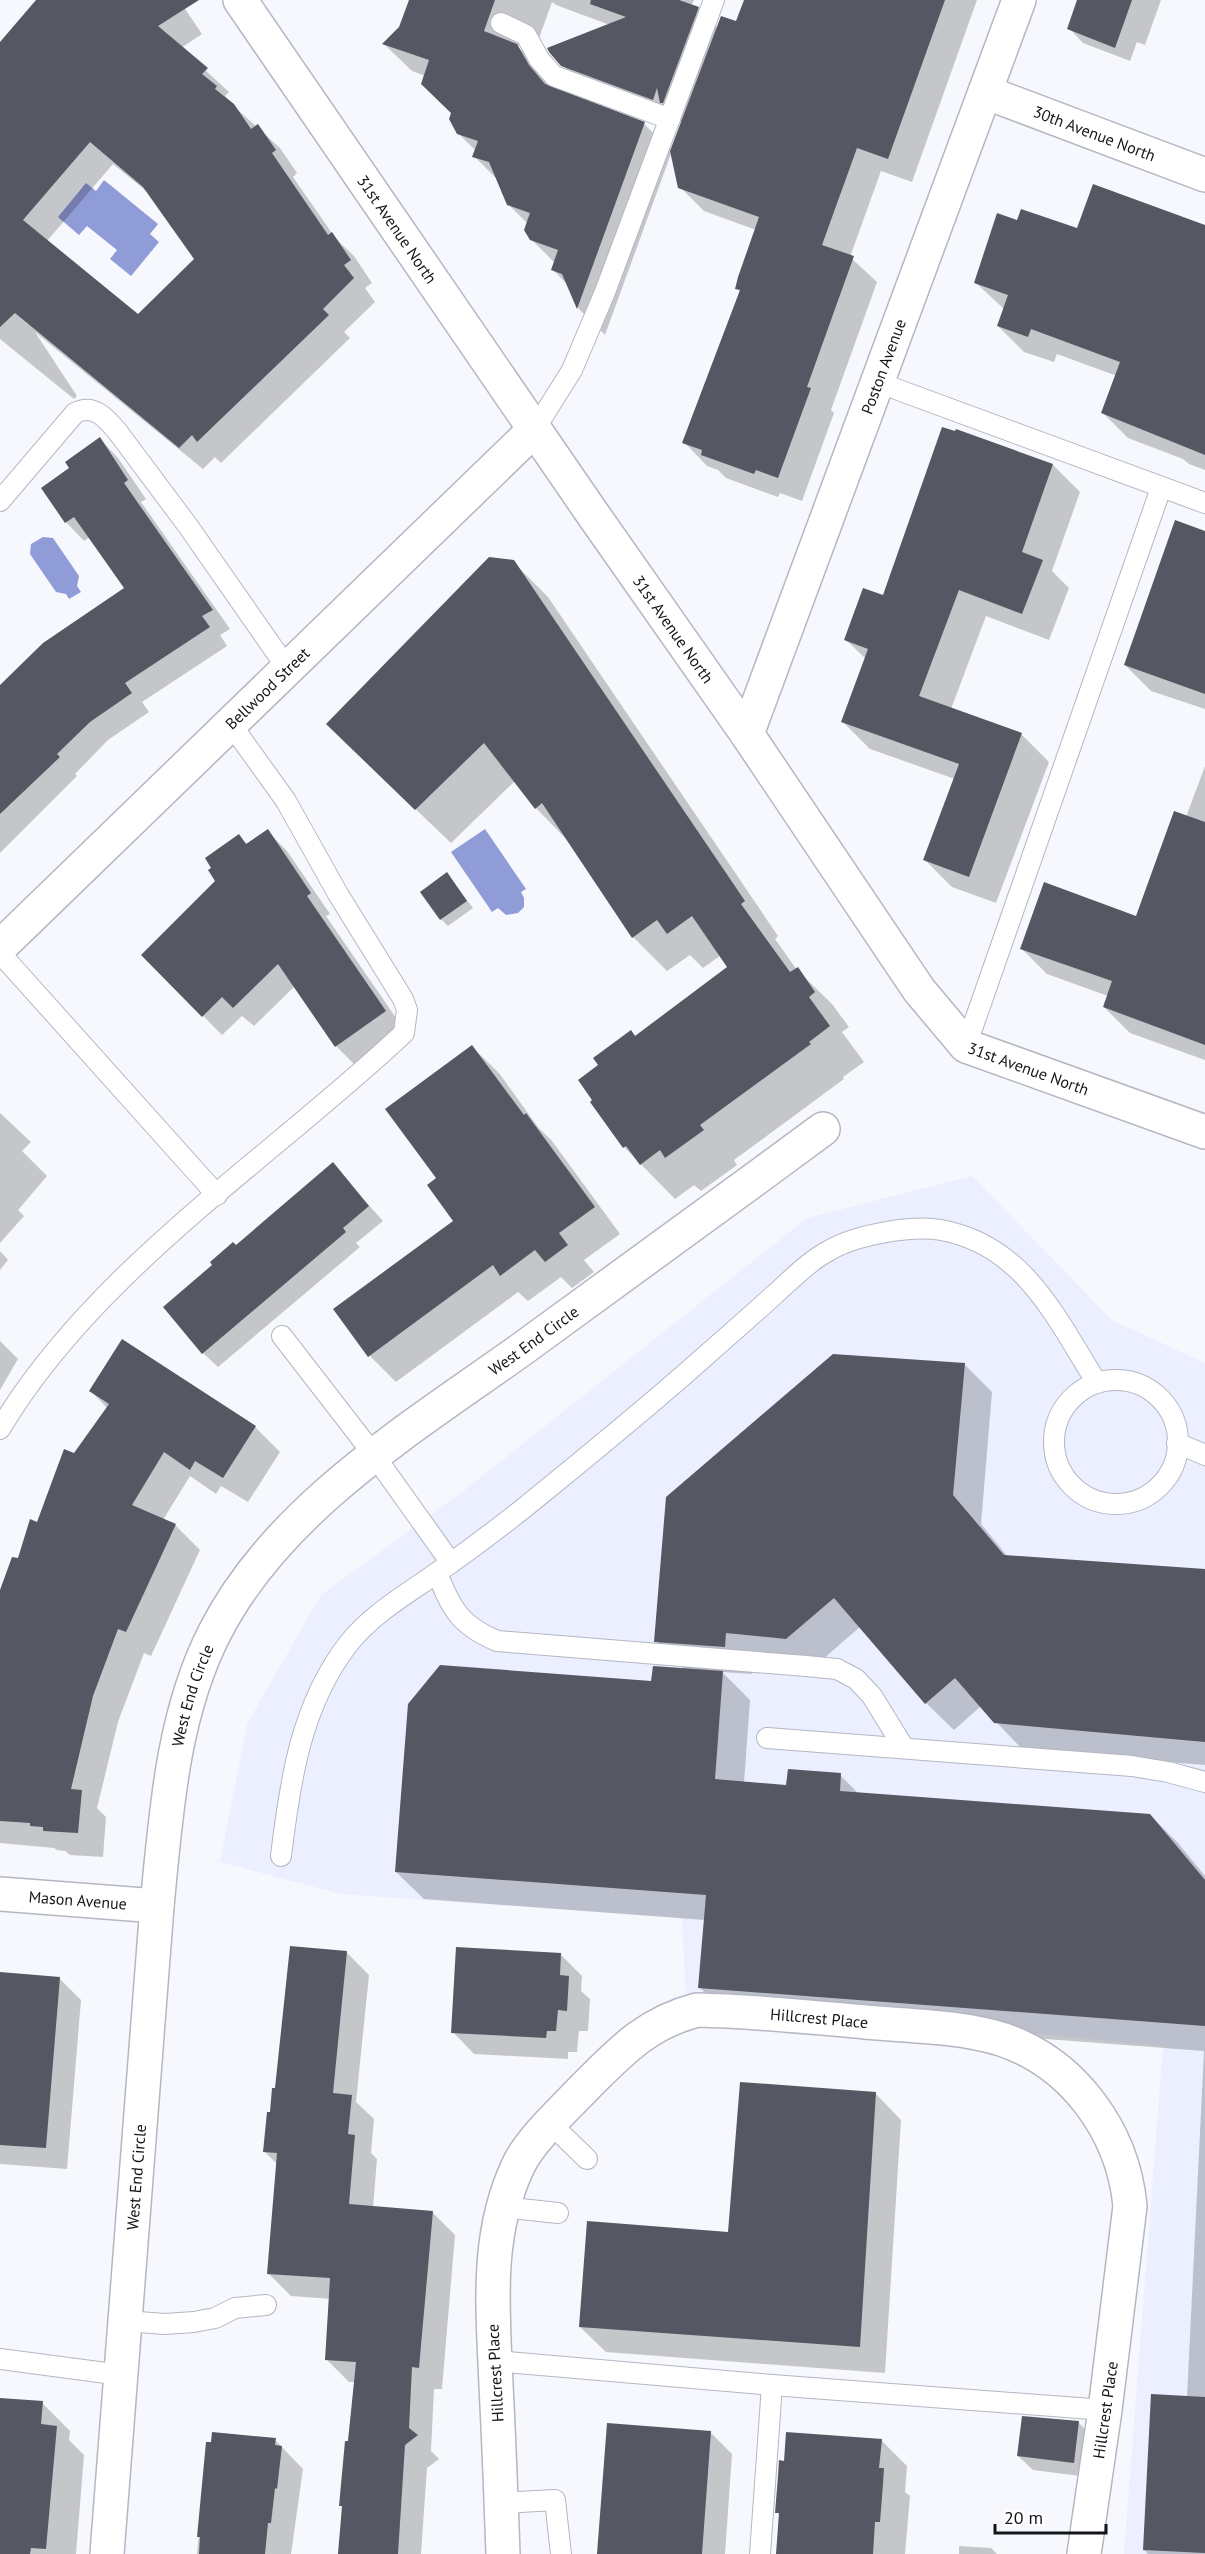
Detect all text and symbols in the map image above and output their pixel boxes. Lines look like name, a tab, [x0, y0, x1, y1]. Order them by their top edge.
street label: 30th Avenue North	[1030, 101, 1158, 165]
street label: 31st Avenue North	[353, 171, 442, 287]
street label: Poston Avenue	[856, 316, 910, 417]
street label: 31st Avenue North	[629, 571, 718, 687]
street label: Bellwood Street	[221, 643, 314, 733]
street label: 31st Avenue North	[965, 1038, 1092, 1099]
street label: West End Circle	[485, 1301, 582, 1380]
street label: West End Circle	[167, 1641, 218, 1748]
street label: Mason Avenue	[28, 1886, 128, 1914]
street label: Hillcrest Place	[769, 2004, 869, 2032]
street label: West End Circle	[122, 2123, 150, 2231]
street label: Hillcrest Place	[482, 2323, 508, 2423]
street label: Hillcrest Place	[1088, 2360, 1122, 2460]
scale bar	[995, 2497, 1106, 2535]
text: 20 m	[1004, 2506, 1043, 2529]

